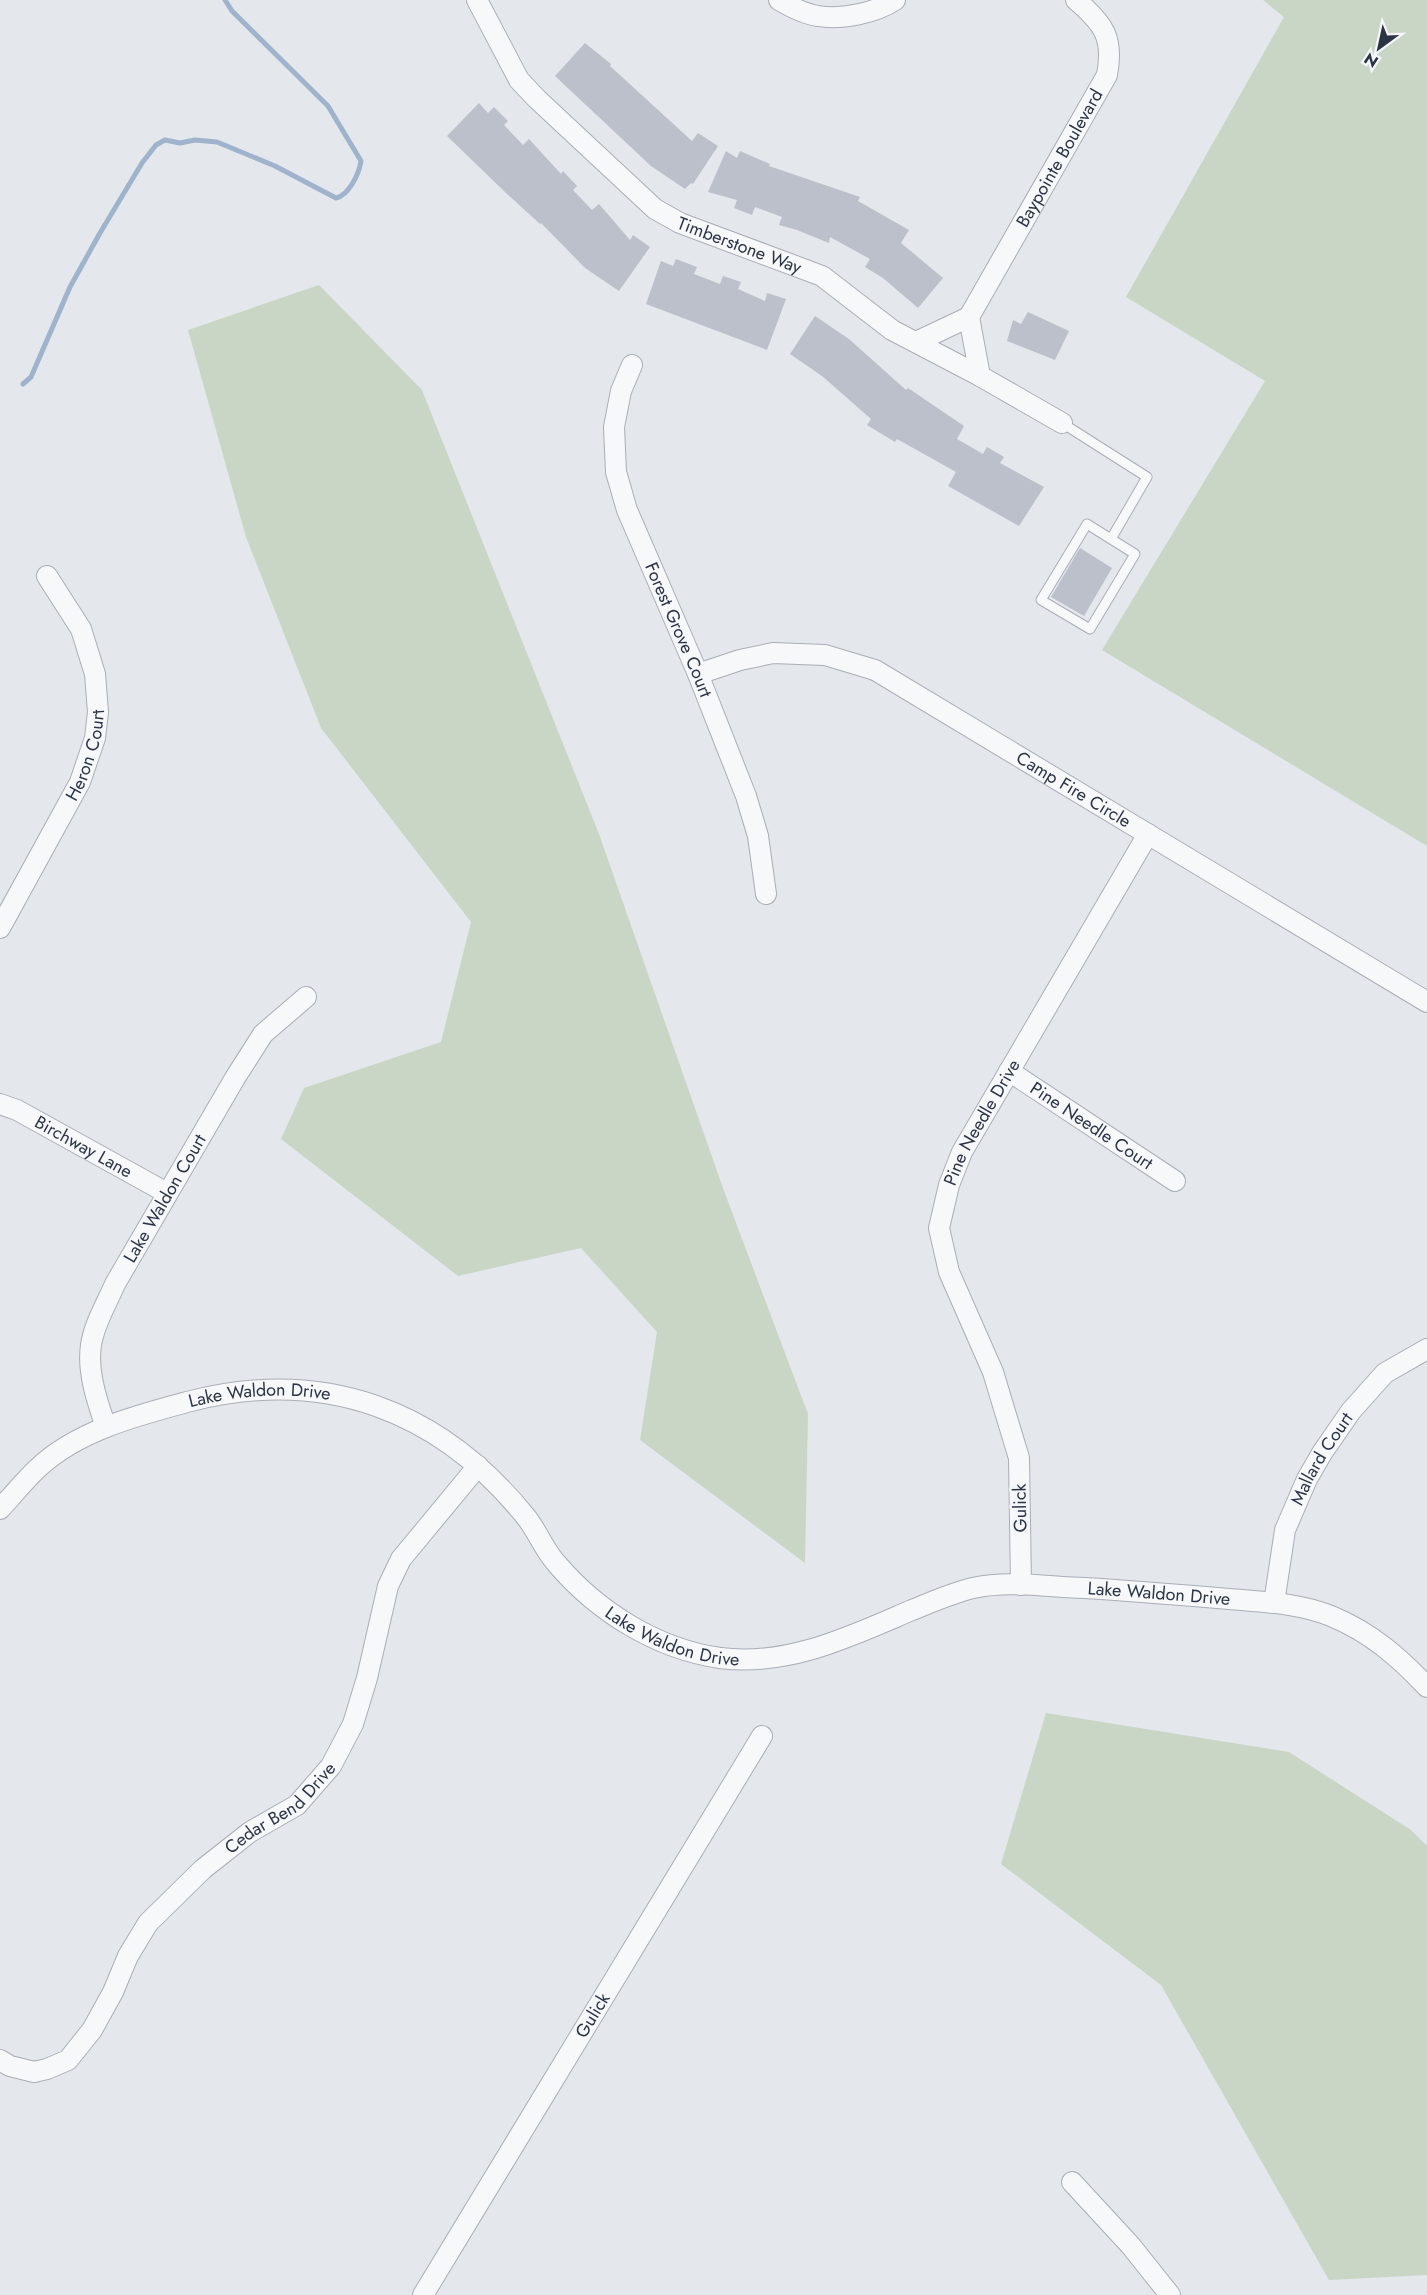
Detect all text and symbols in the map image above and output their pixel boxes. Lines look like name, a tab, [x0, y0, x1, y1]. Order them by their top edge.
north arrow	[1349, 18, 1409, 78]
text: N	[1360, 47, 1383, 73]
street label: Baypointe Boulevard	[1010, 84, 1109, 232]
street label: Timberstone Way	[674, 210, 805, 280]
street label: Forest Grove Court	[638, 558, 719, 702]
street label: Heron Court	[59, 708, 111, 806]
street label: Camp Fire Circle	[1011, 745, 1136, 834]
street label: Pine Needle Drive	[937, 1055, 1026, 1189]
street label: Pine Needle Court	[1025, 1076, 1159, 1176]
street label: Birchway Lane	[30, 1109, 137, 1184]
street label: Lake Waldon Court	[117, 1129, 213, 1268]
street label: Lake Waldon Drive	[186, 1377, 333, 1414]
street label: Mallard Court	[1284, 1407, 1360, 1509]
street label: Gulick	[1007, 1483, 1033, 1533]
street label: Lake Waldon Drive	[1087, 1575, 1231, 1612]
street label: Lake Waldon Drive	[600, 1600, 740, 1673]
street label: Cedar Bend Drive	[219, 1756, 342, 1860]
street label: Gulick	[569, 1988, 616, 2043]

